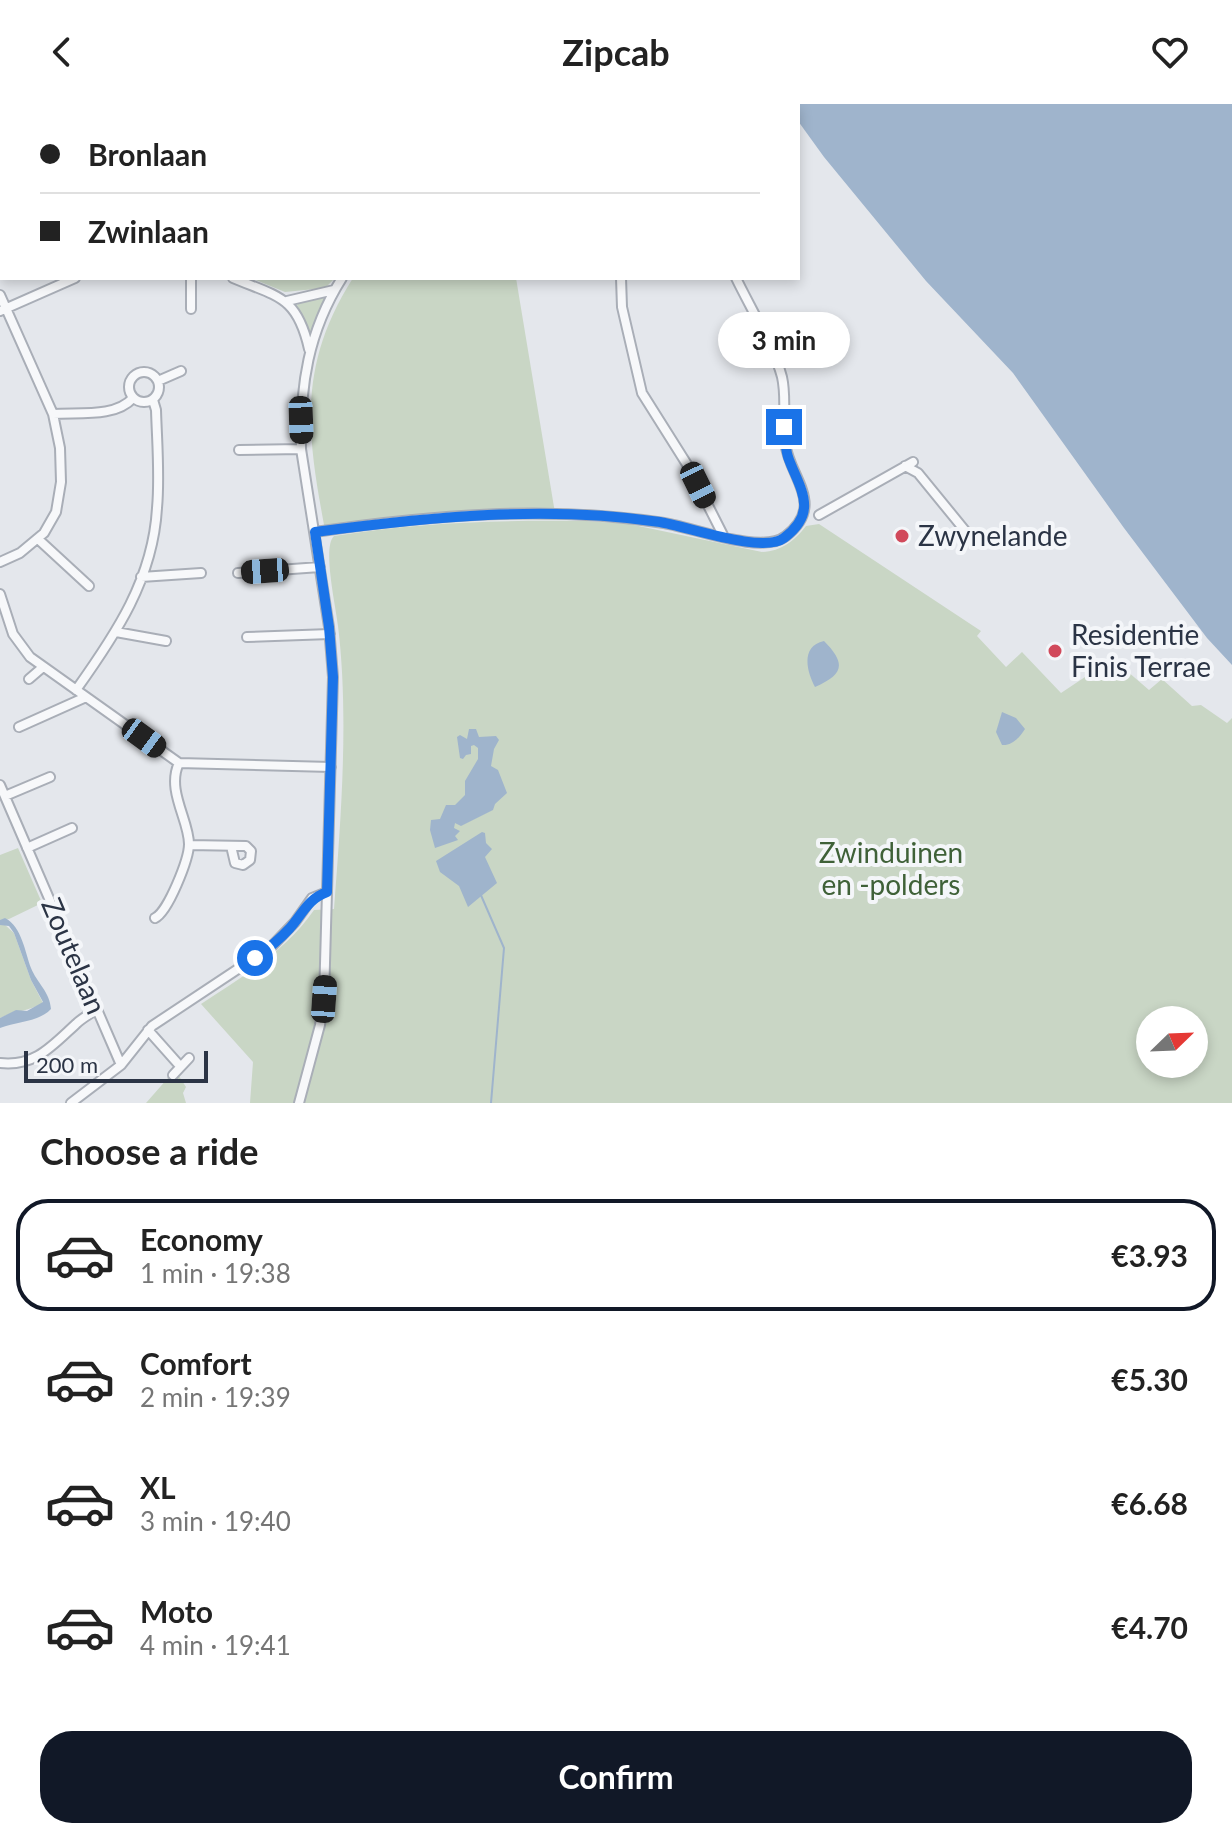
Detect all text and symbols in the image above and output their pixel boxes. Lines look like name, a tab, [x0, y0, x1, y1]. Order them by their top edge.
icon: back	[40, 30, 84, 74]
text: Zipcab	[562, 30, 670, 74]
icon: heart	[1148, 30, 1192, 74]
text: Bronlaan	[88, 136, 207, 172]
text: Zwinlaan	[88, 213, 209, 249]
callout: 3 min	[718, 311, 850, 367]
text: 3 min	[752, 324, 816, 356]
car	[288, 396, 314, 444]
route end	[766, 409, 802, 445]
car	[677, 458, 719, 512]
place label: Zwynelande	[918, 518, 1068, 552]
marker: Zwynelande	[893, 527, 911, 545]
car	[240, 557, 290, 585]
place label: Residentie Finis Terrae	[1071, 617, 1211, 683]
marker: Residentie Finis Terrae	[1046, 642, 1064, 660]
car	[118, 714, 170, 762]
park label: Zwinduinen en -polders	[819, 835, 963, 901]
street label: Zoutelaan	[35, 893, 115, 1019]
route start	[237, 940, 273, 976]
car	[310, 974, 338, 1024]
north arrow	[1136, 1006, 1208, 1078]
map controls	[1136, 1006, 1208, 1078]
scale bar	[24, 1047, 208, 1083]
text: 200 m	[36, 1051, 98, 1078]
text: Choose a ride	[40, 1129, 259, 1173]
icon: car	[44, 1219, 116, 1291]
text: Economy	[140, 1221, 263, 1257]
text: €3.93	[1111, 1237, 1188, 1273]
text: 1 min · 19:38	[140, 1257, 291, 1289]
icon: car	[44, 1343, 116, 1415]
text: Comfort	[140, 1345, 252, 1381]
text: €5.30	[1111, 1361, 1188, 1397]
text: 2 min · 19:39	[140, 1381, 291, 1413]
icon: car	[44, 1467, 116, 1539]
text: XL	[140, 1469, 176, 1505]
text: €6.68	[1111, 1485, 1188, 1521]
text: 3 min · 19:40	[140, 1505, 291, 1537]
icon: car	[44, 1591, 116, 1663]
text: Moto	[140, 1593, 213, 1629]
text: €4.70	[1111, 1609, 1188, 1645]
text: 4 min · 19:41	[140, 1629, 291, 1661]
button: Confirm	[40, 1731, 1192, 1823]

